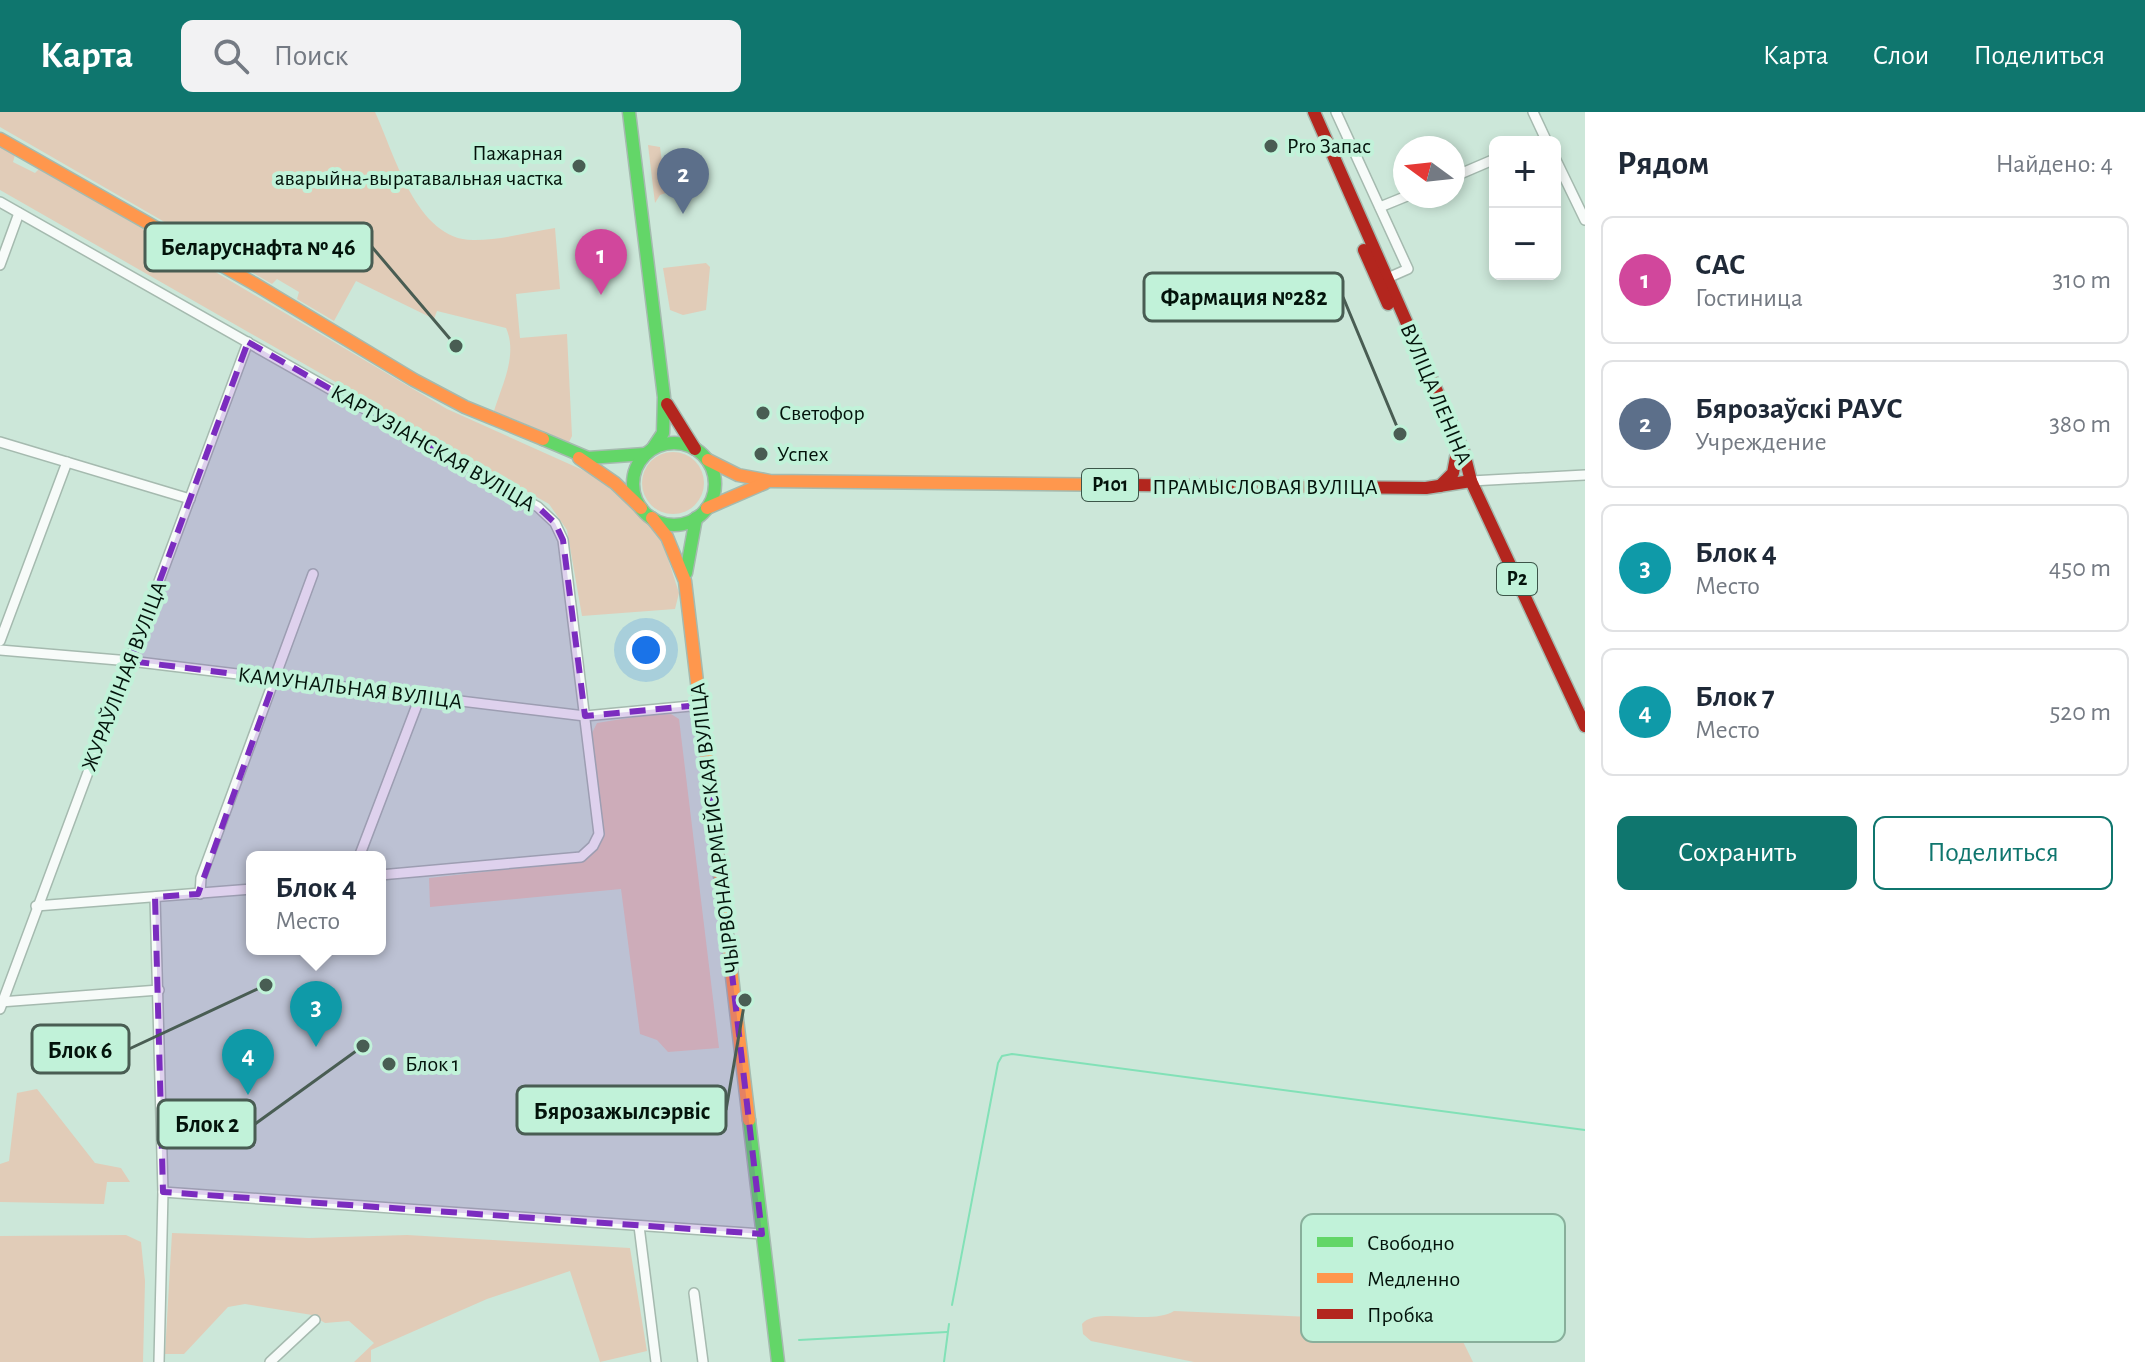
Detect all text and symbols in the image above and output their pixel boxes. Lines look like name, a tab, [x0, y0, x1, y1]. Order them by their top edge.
search box	[181, 20, 741, 92]
icon: search	[209, 34, 253, 78]
text: Карта	[40, 37, 133, 75]
text: Поиск	[273, 41, 348, 71]
text: Карта	[1763, 42, 1829, 70]
text: Слои	[1873, 42, 1929, 70]
text: Поделиться	[1973, 42, 2105, 70]
place label: Pro Запас	[1287, 135, 1371, 157]
north arrow	[1393, 136, 1465, 208]
map controls	[1489, 136, 1561, 280]
button: +	[1489, 136, 1561, 208]
marker: Pro Запас	[1262, 137, 1280, 155]
place label: Пажарная аварыйна-выратавальная частка	[275, 142, 563, 189]
text: Рядом	[1617, 147, 1709, 181]
pin: 2	[657, 148, 709, 214]
text: Найдено: 4	[1995, 151, 2113, 177]
marker: Пажарная аварыйна-выратавальная частка	[570, 157, 588, 175]
button: −	[1489, 208, 1561, 280]
callout: Беларуснафта № 46	[145, 223, 372, 271]
pin: 1	[575, 229, 627, 295]
text: Беларуснафта № 46	[160, 236, 356, 260]
text: САС	[1695, 250, 1746, 280]
text: 1	[1640, 267, 1650, 293]
text: 310 m	[2053, 267, 2111, 293]
callout: Фармация №282	[1144, 273, 1343, 321]
text: Гостиница	[1695, 285, 1803, 311]
text: Фармация №282	[1161, 286, 1327, 310]
street label: ВУЛІЦА ЛЕНІНА	[1396, 320, 1476, 468]
street label: КАРТУЗІАНСКАЯ ВУЛІЦА	[327, 381, 539, 515]
text: Бярозаўскі РАУС	[1695, 394, 1903, 424]
place label: Светофор	[779, 402, 865, 424]
marker: Светофор	[754, 404, 772, 422]
text: 2	[1639, 411, 1651, 437]
text: 380 m	[2049, 411, 2111, 437]
text: Учреждение	[1695, 429, 1827, 455]
place label: Успех	[777, 443, 829, 465]
marker: Успех	[752, 445, 770, 463]
road number: Р101	[1082, 469, 1138, 501]
street label: ПРАМЫСЛОВАЯ ВУЛІЦА	[1152, 476, 1378, 498]
text: Блок 4	[1695, 538, 1777, 568]
text: 3	[1639, 555, 1651, 581]
text: 450 m	[2049, 555, 2111, 581]
road number: Р2	[1497, 563, 1537, 595]
text: Место	[1695, 573, 1760, 599]
street label: ЖУРАЎЛІНАЯ ВУЛІЦА	[78, 578, 170, 774]
your location	[626, 630, 666, 670]
street label: КАМУНАЛЬНАЯ ВУЛІЦА	[236, 663, 464, 713]
street label: ЧЫРВОНААРМЕЙСКАЯ ВУЛІЦА	[686, 682, 744, 974]
text: Блок 7	[1695, 682, 1775, 712]
text: 4	[1638, 699, 1652, 725]
text: 520 m	[2049, 699, 2111, 725]
text: Место	[1695, 717, 1760, 743]
button: Сохранить	[1617, 816, 1857, 890]
button: Поделиться	[1873, 816, 2113, 890]
popup	[246, 851, 386, 955]
text: Блок 4	[275, 873, 357, 903]
text: Место	[275, 908, 340, 934]
pin: 3	[290, 981, 342, 1047]
callout: Блок 6	[32, 1025, 129, 1073]
pin: 4	[222, 1029, 274, 1095]
text: Блок 6	[48, 1039, 112, 1063]
place label: Блок 1	[405, 1053, 459, 1075]
marker: Блок 1	[380, 1055, 398, 1073]
callout: Бярозажылсэрвіс	[517, 1086, 726, 1134]
callout: Блок 2	[158, 1100, 255, 1148]
text: Бярозажылсэрвіс	[533, 1100, 711, 1124]
text: Блок 2	[175, 1113, 239, 1137]
legend	[1301, 1214, 1565, 1342]
text: Свободно	[1367, 1232, 1455, 1254]
text: Медленно	[1367, 1268, 1460, 1290]
text: Пробка	[1367, 1304, 1434, 1326]

